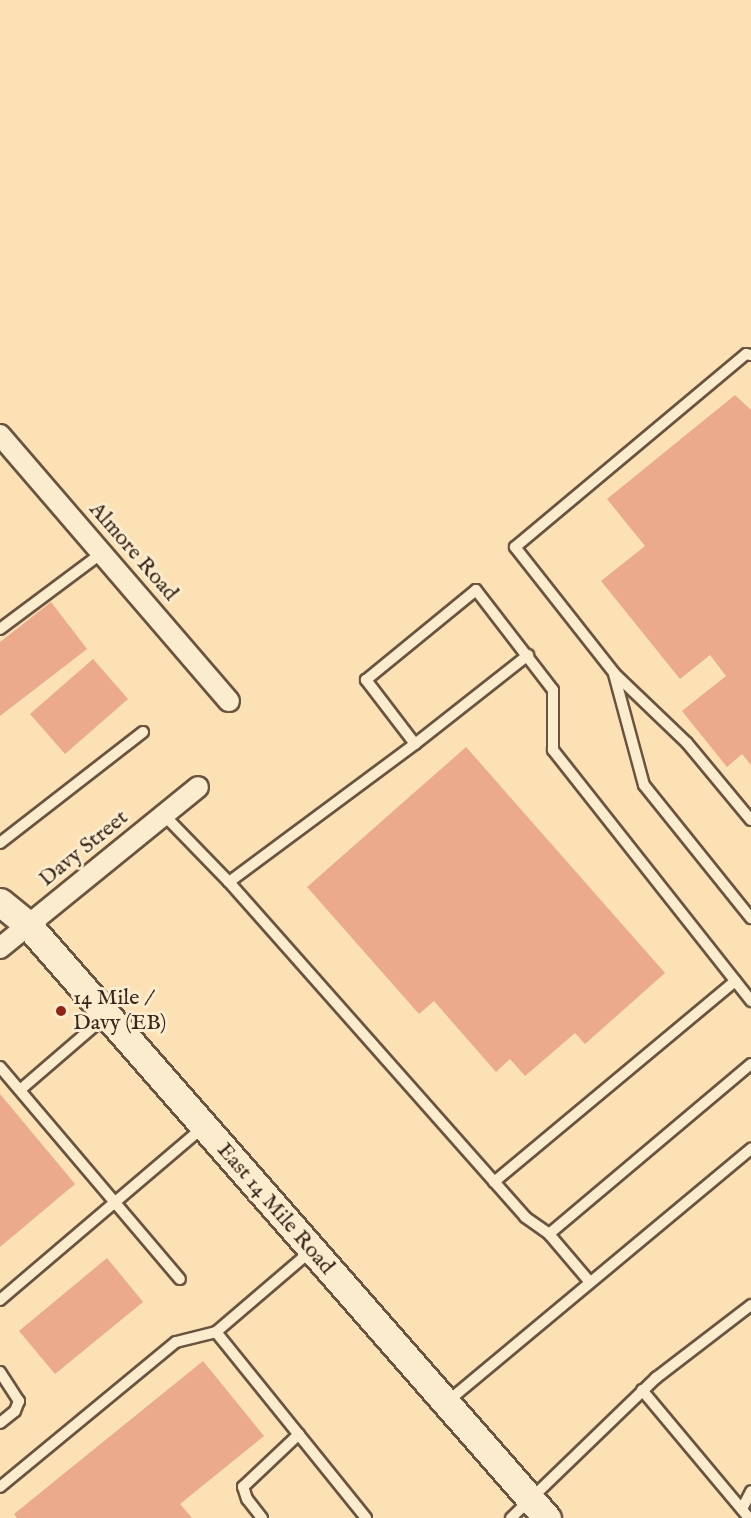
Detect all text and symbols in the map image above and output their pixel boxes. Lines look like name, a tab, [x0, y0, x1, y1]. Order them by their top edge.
street label: Almore Road	[83, 497, 183, 607]
street label: Davy Street	[34, 805, 134, 893]
place label: 14 Mile / Davy (EB)	[73, 985, 166, 1036]
marker: 14 Mile / Davy (EB)	[54, 1004, 68, 1018]
street label: East 14 Mile Road	[211, 1138, 339, 1280]

